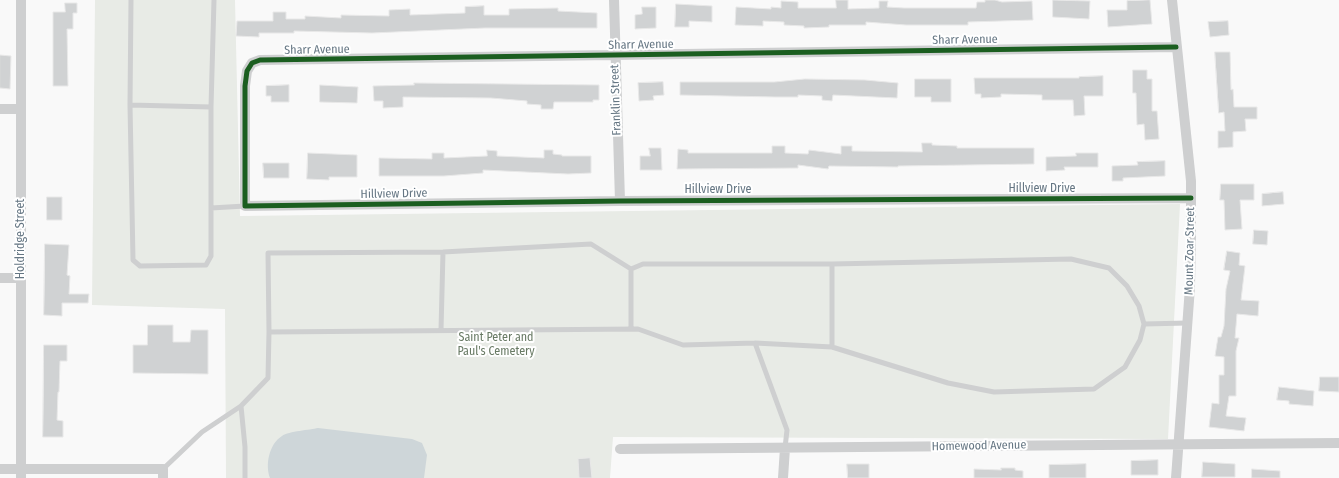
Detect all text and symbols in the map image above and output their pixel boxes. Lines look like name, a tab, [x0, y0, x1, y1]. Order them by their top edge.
street label: Sharr Avenue	[932, 32, 998, 48]
street label: Sharr Avenue	[608, 37, 674, 53]
street label: Sharr Avenue	[284, 42, 350, 58]
street label: Franklin Street	[608, 64, 624, 136]
street label: Hillview Drive	[1009, 182, 1075, 196]
street label: Hillview Drive	[685, 183, 751, 197]
street label: Hillview Drive	[360, 186, 428, 202]
street label: Holdridge Street	[14, 199, 28, 279]
street label: Mount Zoar Street	[1182, 207, 1198, 295]
park label: Saint Peter and Paul's Cemetery	[457, 331, 535, 359]
street label: Homewood Avenue	[932, 438, 1026, 454]

